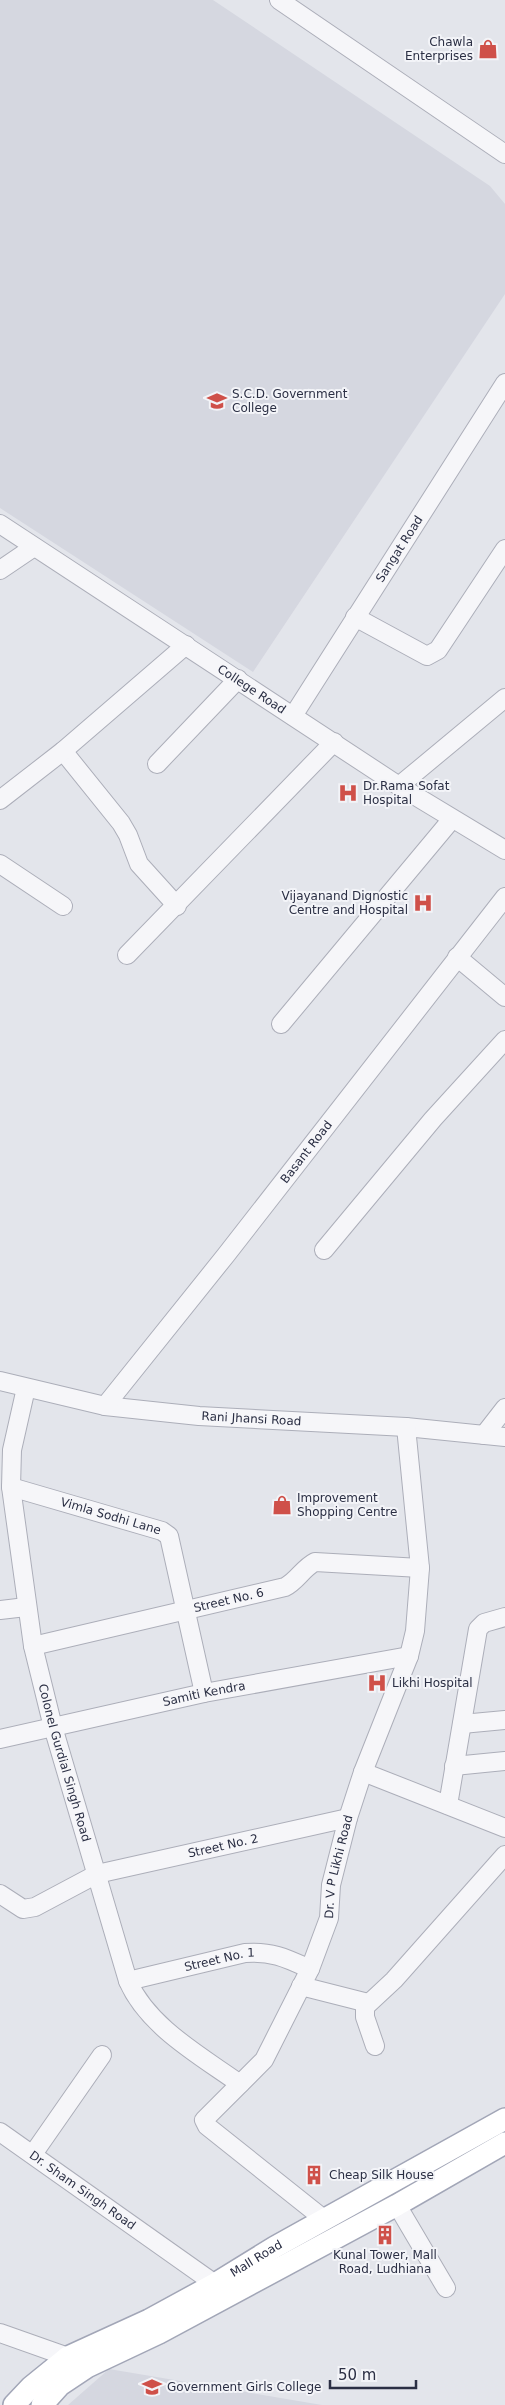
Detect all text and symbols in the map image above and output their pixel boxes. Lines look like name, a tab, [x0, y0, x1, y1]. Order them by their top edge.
place label: Chawla Enterprises	[405, 35, 473, 63]
shop icon: Chawla Enterprises	[477, 38, 499, 60]
place label: S.C.D. Government College	[232, 387, 348, 415]
school or university icon: S.C.D. Government College	[206, 390, 228, 412]
street label: Sangat Road	[373, 513, 426, 585]
street label: College Road	[215, 662, 288, 717]
place label: Dr.Rama Sofat Hospital	[363, 779, 450, 807]
hospital icon: Dr.Rama Sofat Hospital	[337, 782, 359, 804]
place label: Vijayanand Dignostic Centre and Hospital	[282, 889, 408, 917]
hospital icon: Vijayanand Dignostic Centre and Hospital	[412, 892, 434, 914]
street label: Basant Road	[277, 1118, 335, 1186]
street label: Rani Jhansi Road	[201, 1409, 302, 1428]
place label: Improvement Shopping Centre	[297, 1491, 397, 1519]
shop icon: Improvement Shopping Centre	[271, 1494, 293, 1516]
street label: Vimla Sodhi Lane	[59, 1495, 163, 1537]
street label: Street No. 6	[192, 1585, 265, 1615]
hospital icon: Likhi Hospital	[366, 1672, 388, 1694]
place label: Likhi Hospital	[392, 1676, 473, 1690]
street label: Samiti Kendra	[161, 1679, 247, 1709]
street label: Colonel Gurdial Singh Road	[36, 1682, 93, 1843]
street label: Dr. V P Likhi Road	[322, 1813, 355, 1919]
street label: Street No. 2	[186, 1831, 260, 1861]
street label: Street No. 1	[183, 1946, 255, 1974]
street label: Dr. Sham Singh Road	[27, 2148, 138, 2233]
building icon: Cheap Silk House	[303, 2164, 325, 2186]
place label: Cheap Silk House	[329, 2168, 434, 2182]
building icon: Kunal Tower, Mall Road, Ludhiana	[374, 2224, 396, 2246]
street label: Mall Road	[228, 2237, 285, 2280]
place label: Kunal Tower, Mall Road, Ludhiana	[333, 2248, 437, 2276]
scale bar	[330, 2358, 416, 2390]
text: 50 m	[338, 2366, 376, 2384]
school or university icon: Government Girls College	[141, 2376, 163, 2398]
place label: Government Girls College	[167, 2380, 321, 2394]

